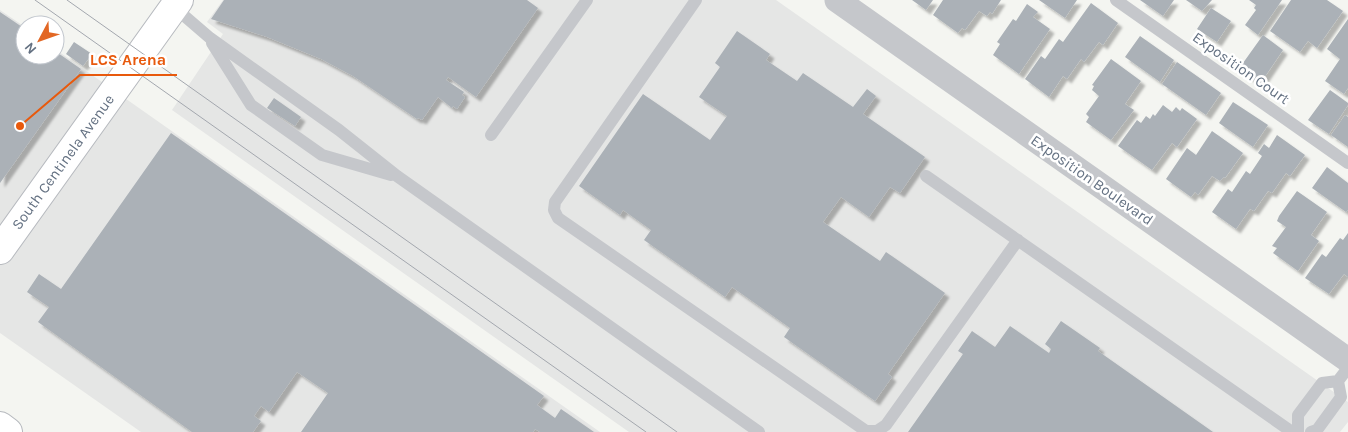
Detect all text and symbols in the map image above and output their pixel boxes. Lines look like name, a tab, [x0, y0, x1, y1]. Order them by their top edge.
north arrow	[15, 15, 65, 65]
street label: Exposition Court	[1189, 28, 1293, 108]
text: N	[21, 39, 40, 58]
callout: LCS Arena	[80, 44, 177, 75]
text: LCS Arena	[90, 50, 166, 69]
street label: South Centinela Avenue	[8, 91, 118, 233]
street label: Exposition Boulevard	[1027, 131, 1157, 229]

